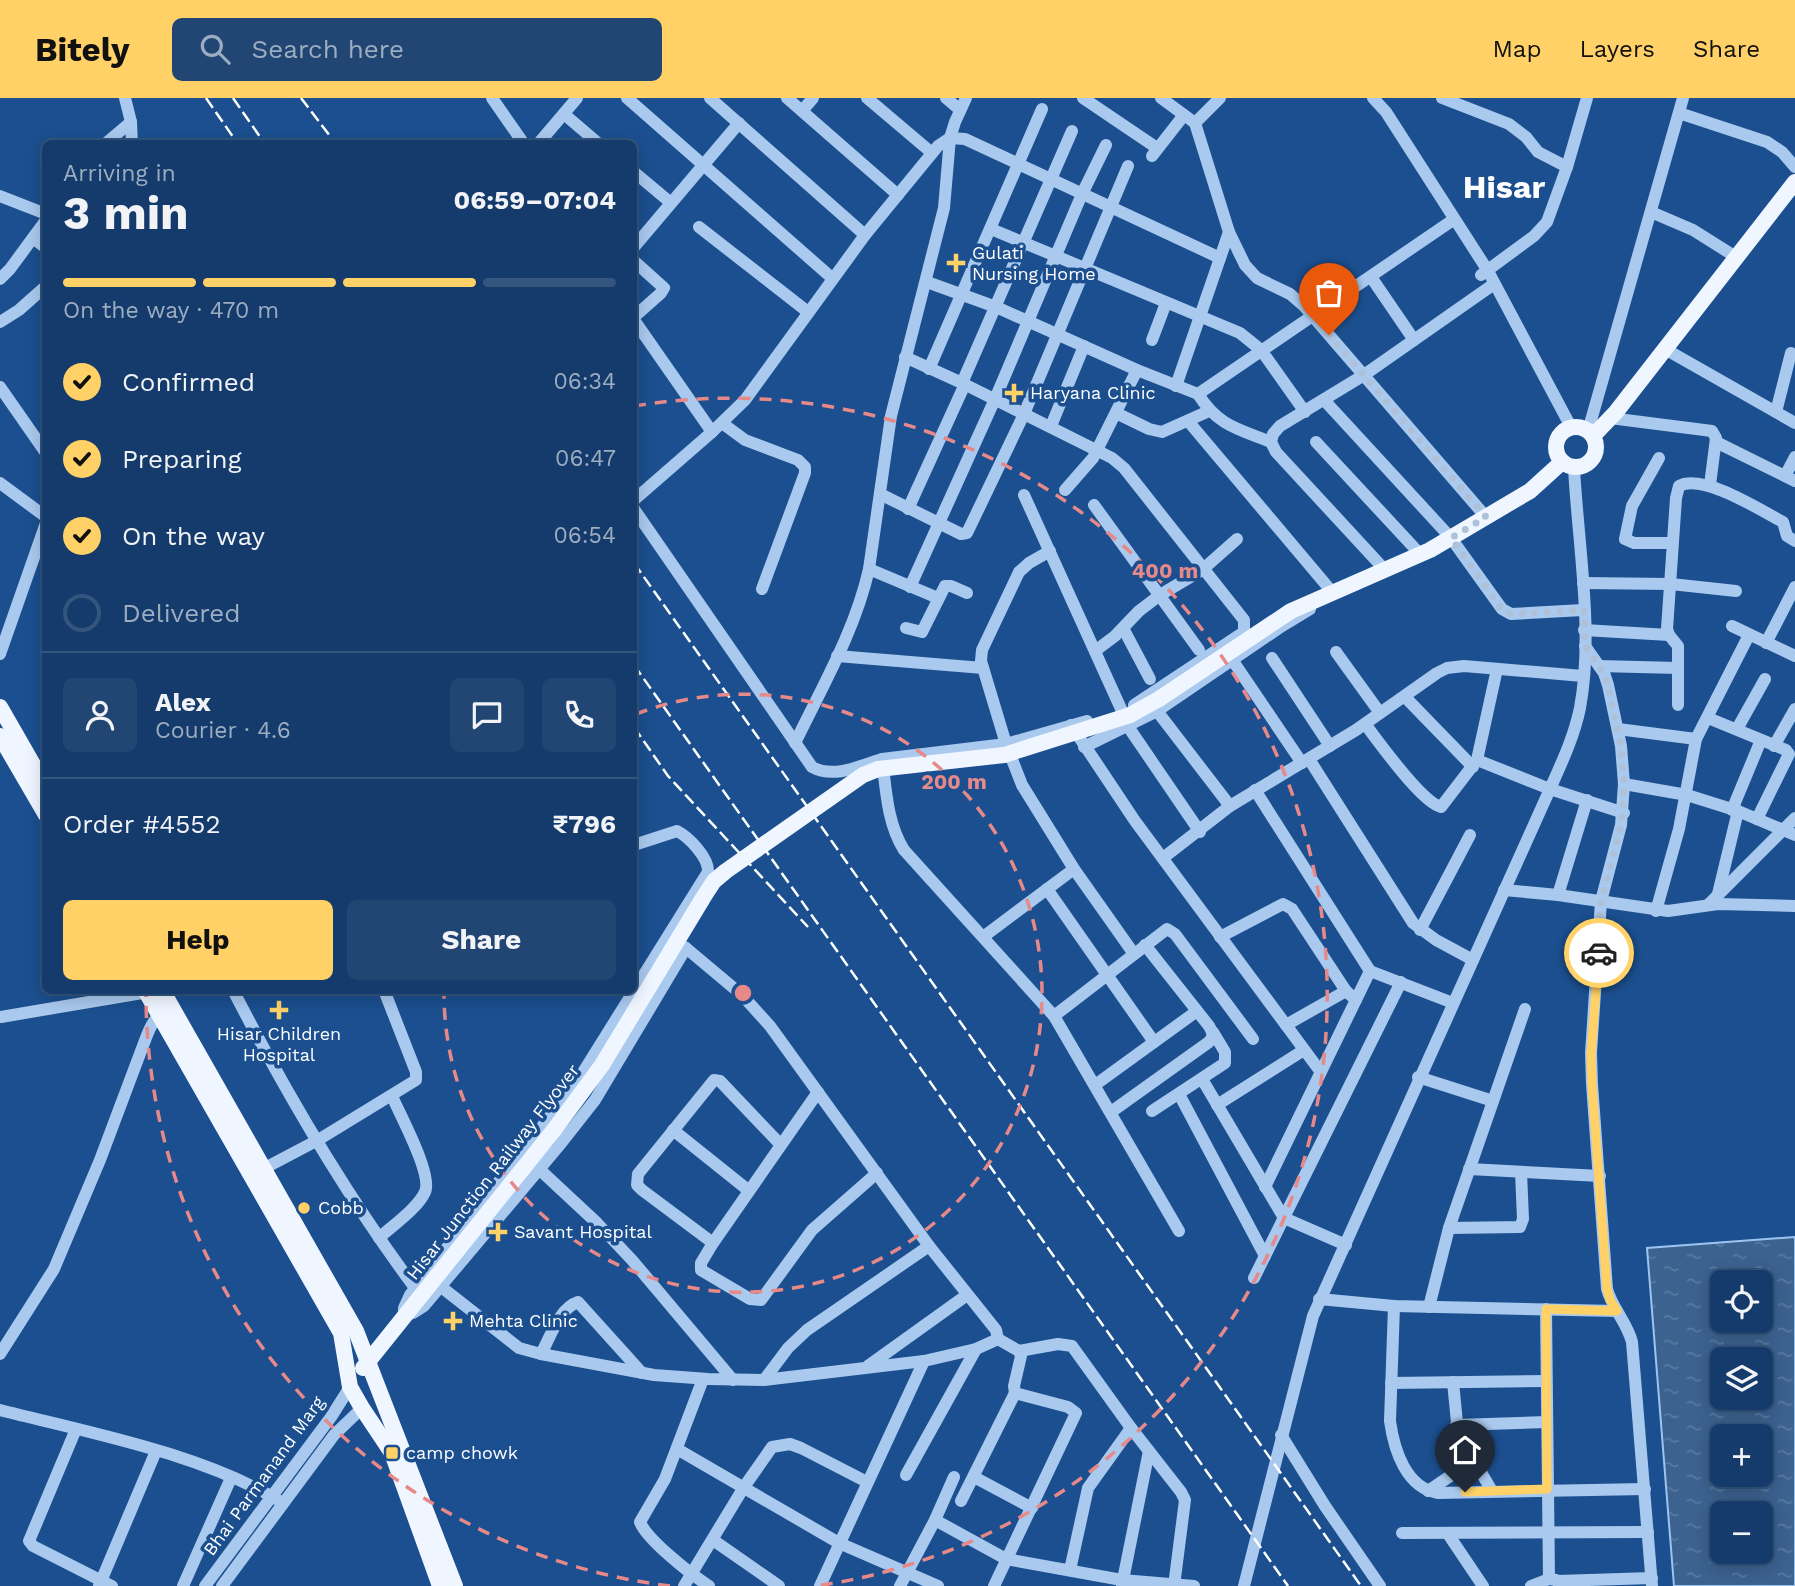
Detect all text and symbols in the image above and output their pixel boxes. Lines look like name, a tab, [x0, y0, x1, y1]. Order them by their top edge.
search box	[172, 18, 662, 81]
text: Bitely	[35, 30, 130, 69]
icon: search	[196, 30, 234, 68]
text: Search here	[252, 34, 404, 64]
text: Map	[1493, 35, 1541, 63]
text: Layers	[1579, 35, 1655, 63]
text: Share	[1693, 35, 1760, 63]
text: Arriving in	[63, 160, 176, 187]
district label: Hisar	[1463, 168, 1545, 206]
text: 06:59–07:04	[453, 185, 616, 215]
text: 3 min	[63, 186, 189, 240]
place label: Gulati Nursing Home	[972, 242, 1096, 284]
marker: Gulati Nursing Home	[946, 253, 966, 273]
pin	[1299, 263, 1359, 335]
icon: bag	[1310, 274, 1348, 312]
text: On the way · 470 m	[63, 297, 279, 324]
icon: check	[63, 363, 101, 401]
text: Confirmed	[122, 367, 255, 397]
text: 06:34	[553, 368, 616, 395]
place label: Haryana Clinic	[1030, 382, 1156, 403]
marker: Haryana Clinic	[1004, 383, 1024, 403]
icon: check	[63, 440, 101, 478]
text: Preparing	[122, 444, 242, 474]
text: 06:47	[555, 445, 616, 472]
icon: check	[63, 517, 101, 555]
text: On the way	[122, 521, 265, 551]
text: 06:54	[553, 522, 616, 549]
text: 400 m	[1132, 558, 1198, 583]
text: Delivered	[122, 598, 241, 628]
button: person	[63, 678, 137, 752]
button: chat	[450, 678, 524, 752]
button: phone	[542, 678, 616, 752]
text: Alex	[155, 687, 211, 717]
text: Courier · 4.6	[155, 717, 291, 744]
text: 200 m	[921, 769, 987, 794]
text: Order #4552	[63, 809, 221, 839]
text: ₹796	[553, 809, 616, 839]
button: Help	[63, 900, 333, 980]
button: Share	[347, 900, 616, 980]
courier	[1564, 918, 1634, 988]
icon: car	[1580, 934, 1618, 972]
centre of rings	[731, 981, 755, 1005]
marker: Hisar Children Hospital	[269, 1000, 289, 1020]
place label: Hisar Children Hospital	[217, 1023, 341, 1065]
street label: Hisar Junction Railway Flyover	[402, 1060, 583, 1284]
place label: Cobb	[318, 1197, 364, 1218]
marker: Cobb	[296, 1200, 312, 1216]
place label: Savant Hospital	[514, 1221, 652, 1242]
marker: Savant Hospital	[488, 1222, 508, 1242]
map controls	[1710, 1270, 1773, 1564]
button: locate	[1710, 1270, 1773, 1333]
place label: Mehta Clinic	[469, 1310, 578, 1331]
marker: Mehta Clinic	[443, 1311, 463, 1331]
button: layers	[1710, 1347, 1773, 1410]
street label: Bhai Parmanand Marg	[199, 1392, 329, 1559]
pin	[1435, 1420, 1495, 1492]
button: +	[1710, 1424, 1773, 1487]
icon: home	[1446, 1431, 1484, 1469]
place label: camp chowk	[406, 1442, 518, 1463]
marker: camp chowk	[384, 1445, 400, 1461]
button: −	[1710, 1501, 1773, 1564]

